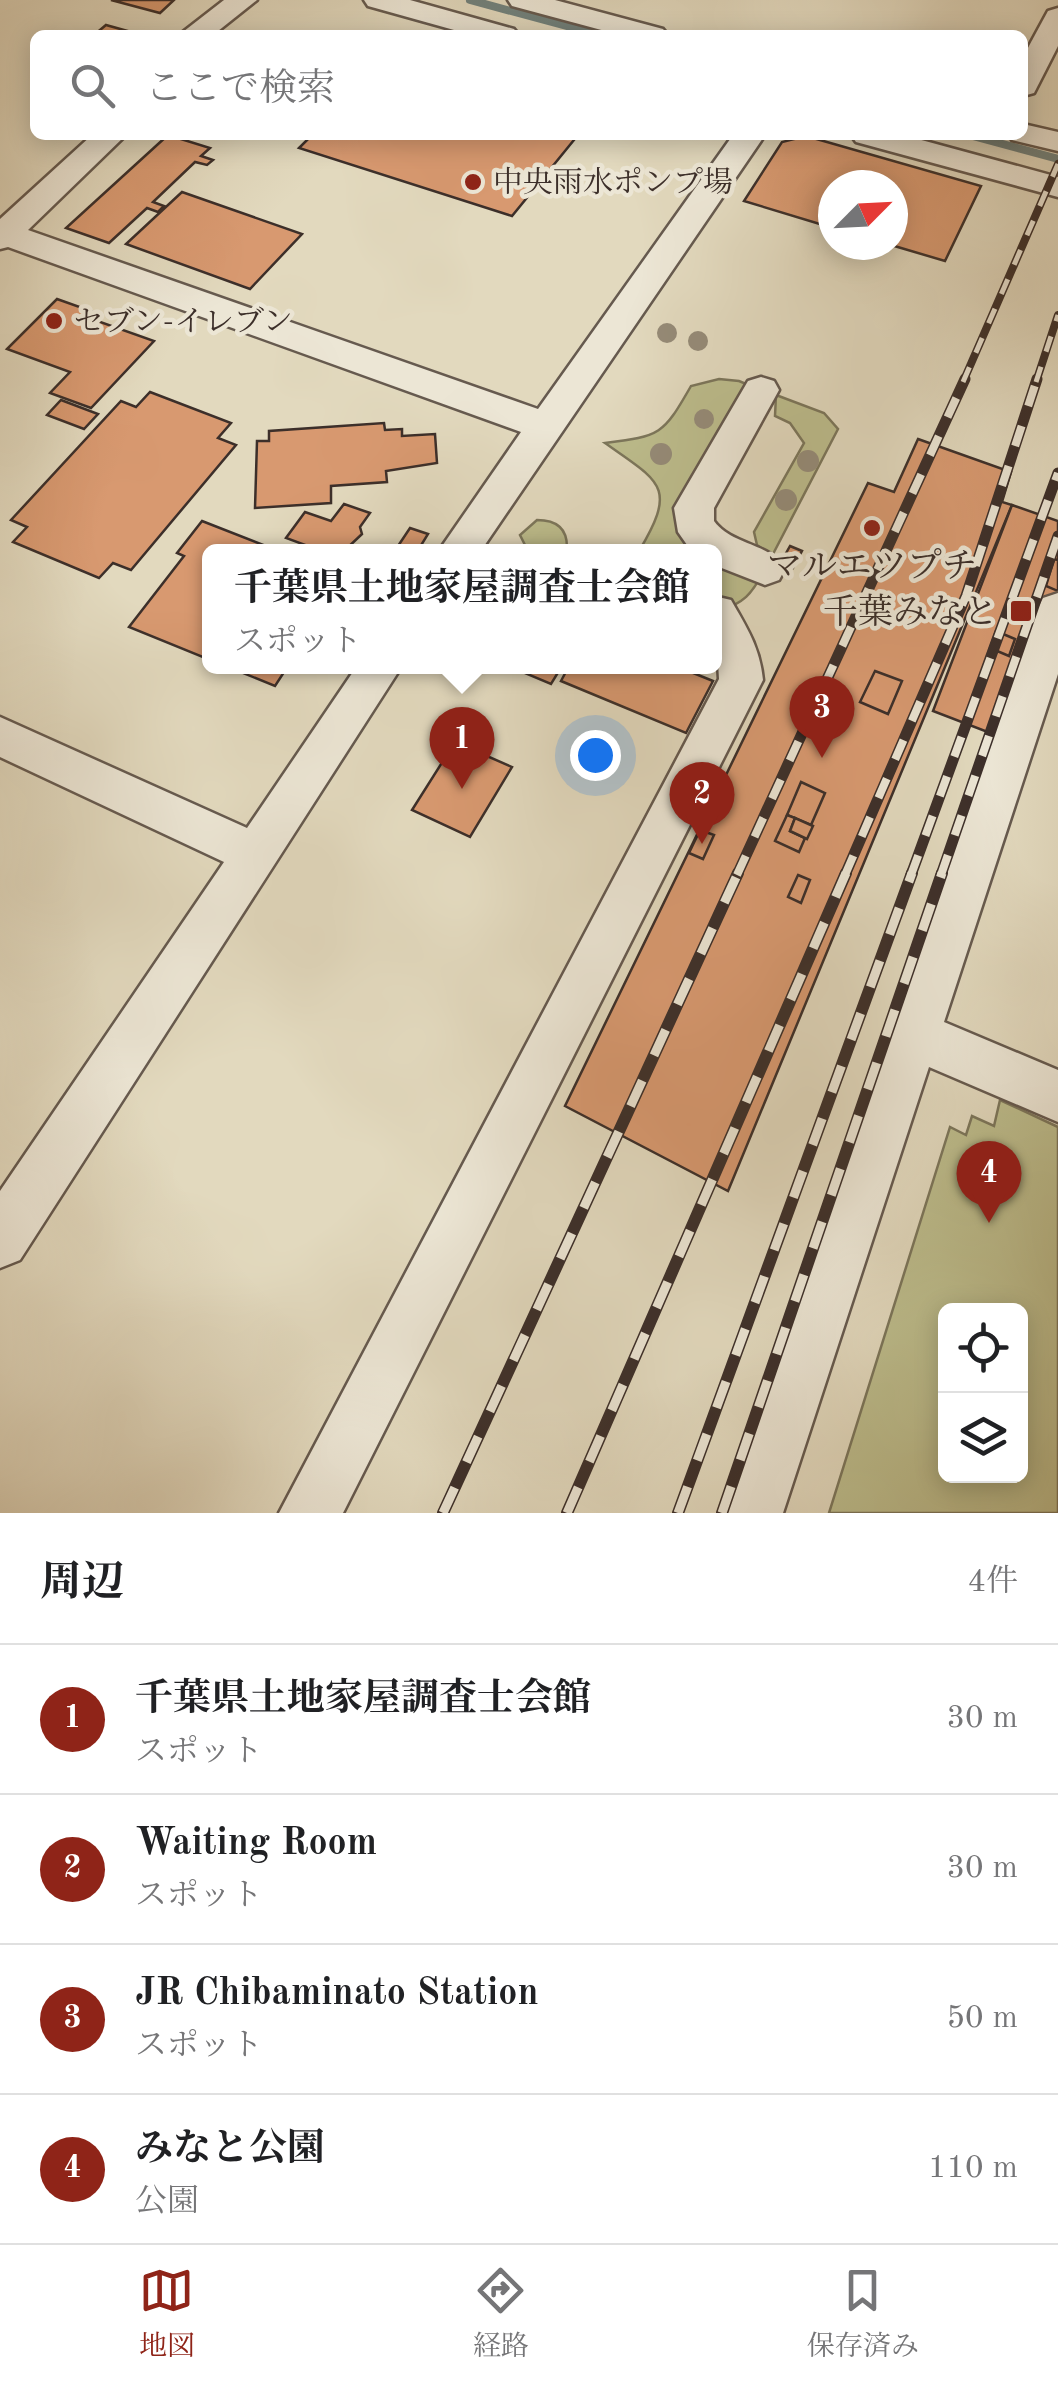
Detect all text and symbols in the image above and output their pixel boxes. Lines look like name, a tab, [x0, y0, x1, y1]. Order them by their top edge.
search box	[30, 30, 1028, 140]
icon: search	[65, 58, 120, 113]
text: ここで検索	[145, 71, 335, 109]
place label: 中央雨水ポンプ場	[493, 166, 733, 199]
north arrow	[818, 170, 908, 260]
marker: 中央雨水ポンプ場	[462, 171, 484, 193]
place label: セブン-イレブン	[74, 306, 293, 338]
marker: セブン-イレブン	[43, 310, 65, 332]
marker: マルエツプチ	[861, 517, 883, 539]
popup	[202, 544, 722, 674]
place label: マルエツプチ	[767, 548, 977, 585]
text: 千葉県土地家屋調査士会館	[234, 571, 690, 609]
place label: 千葉みなと	[823, 593, 998, 631]
marker: 千葉みなと	[1008, 598, 1034, 624]
text: スポット	[234, 627, 362, 659]
pin: 3	[790, 676, 854, 758]
pin: 1	[430, 706, 494, 789]
your location	[570, 730, 621, 781]
pin: 2	[670, 762, 734, 844]
pin: 4	[956, 1140, 1022, 1223]
map controls	[938, 1303, 1028, 1483]
button: locate	[938, 1303, 1028, 1393]
button: layers	[938, 1393, 1028, 1483]
text: 周辺	[40, 1563, 124, 1605]
text: 4件	[967, 1567, 1018, 1599]
text: 千葉県土地家屋調査士会館	[135, 1681, 591, 1719]
text: 1	[63, 1703, 82, 1735]
text: 30 m	[947, 1703, 1018, 1735]
text: スポット	[135, 1737, 263, 1769]
text: Waiting Room	[135, 1825, 377, 1863]
text: 2	[63, 1853, 82, 1885]
text: 30 m	[947, 1853, 1018, 1885]
text: スポット	[135, 1881, 263, 1913]
text: JR Chibaminato Station	[135, 1975, 539, 2013]
text: 3	[63, 2003, 82, 2035]
text: 50 m	[947, 2003, 1018, 2035]
text: スポット	[135, 2031, 263, 2063]
text: みなと公園	[135, 2131, 325, 2169]
text: 4	[63, 2153, 82, 2185]
text: 110 m	[928, 2153, 1018, 2185]
text: 公園	[135, 2187, 199, 2219]
tab: 地図	[139, 2263, 195, 2366]
tab: 経路	[473, 2263, 529, 2366]
tab: 保存済み	[807, 2263, 919, 2366]

